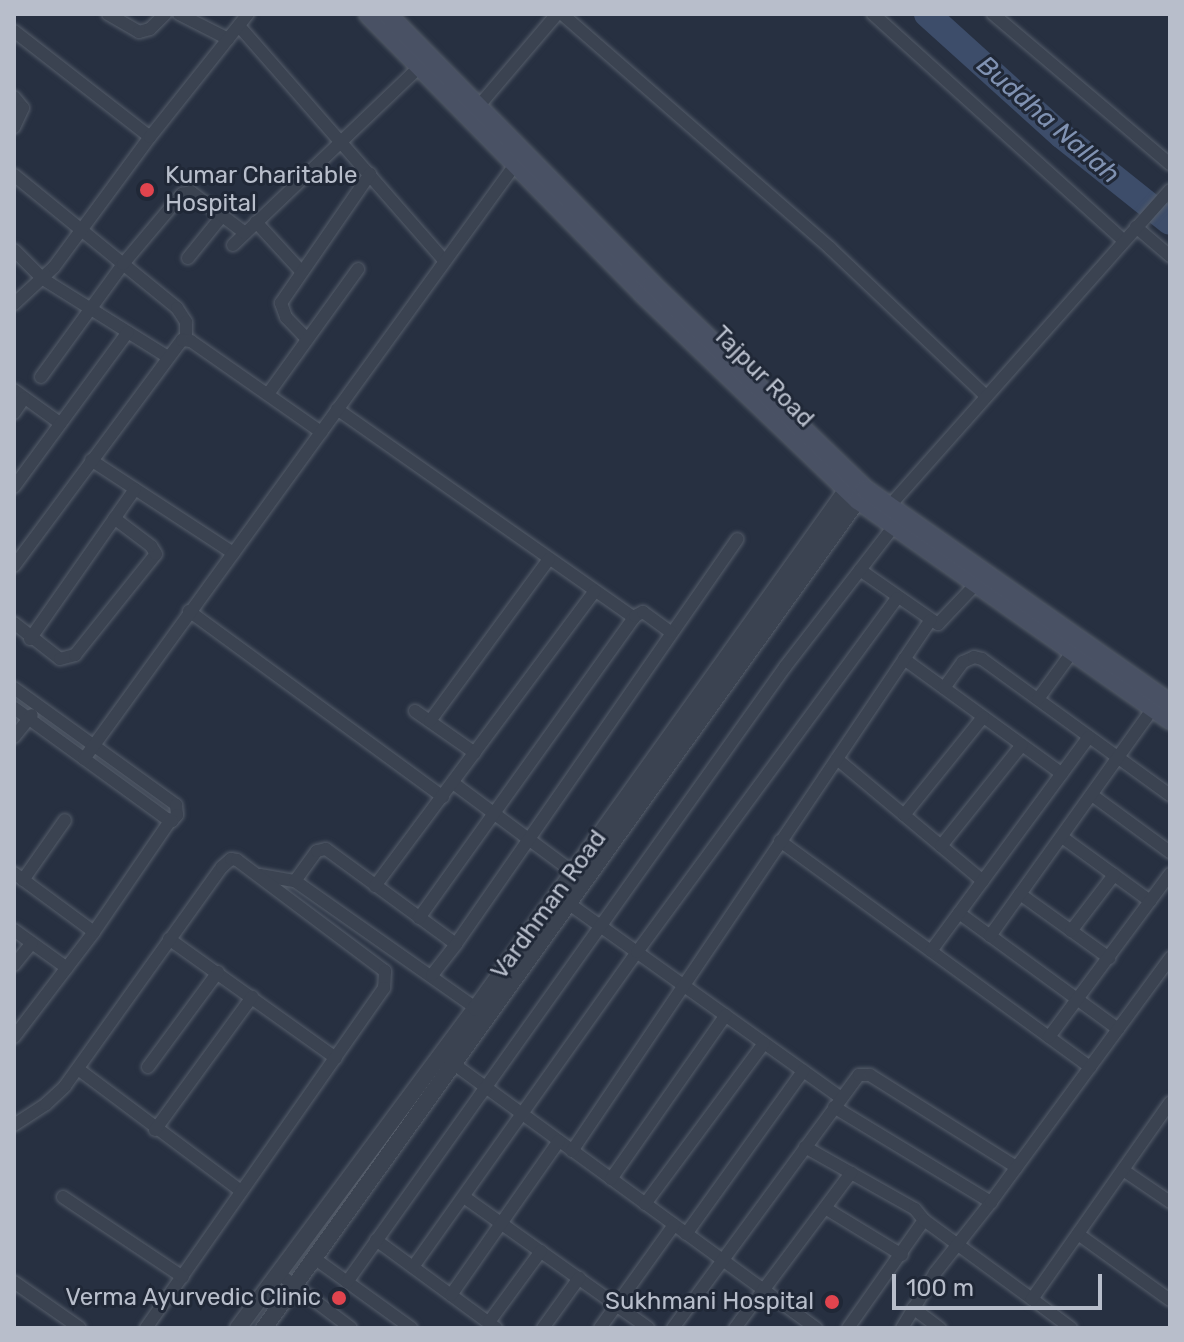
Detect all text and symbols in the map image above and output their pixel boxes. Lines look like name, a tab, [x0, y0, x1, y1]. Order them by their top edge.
water label: Buddha Nallah	[970, 50, 1126, 190]
place label: Kumar Charitable Hospital	[165, 162, 358, 218]
marker: Kumar Charitable Hospital	[136, 179, 158, 201]
street label: Tajpur Road	[706, 320, 820, 434]
street label: Vardhman Road	[485, 825, 613, 985]
scale bar	[896, 1258, 1106, 1308]
text: 100 m	[906, 1274, 974, 1302]
place label: Verma Ayurvedic Clinic	[65, 1284, 321, 1312]
marker: Verma Ayurvedic Clinic	[328, 1287, 350, 1309]
place label: Sukhmani Hospital	[605, 1288, 814, 1316]
marker: Sukhmani Hospital	[821, 1291, 843, 1313]

